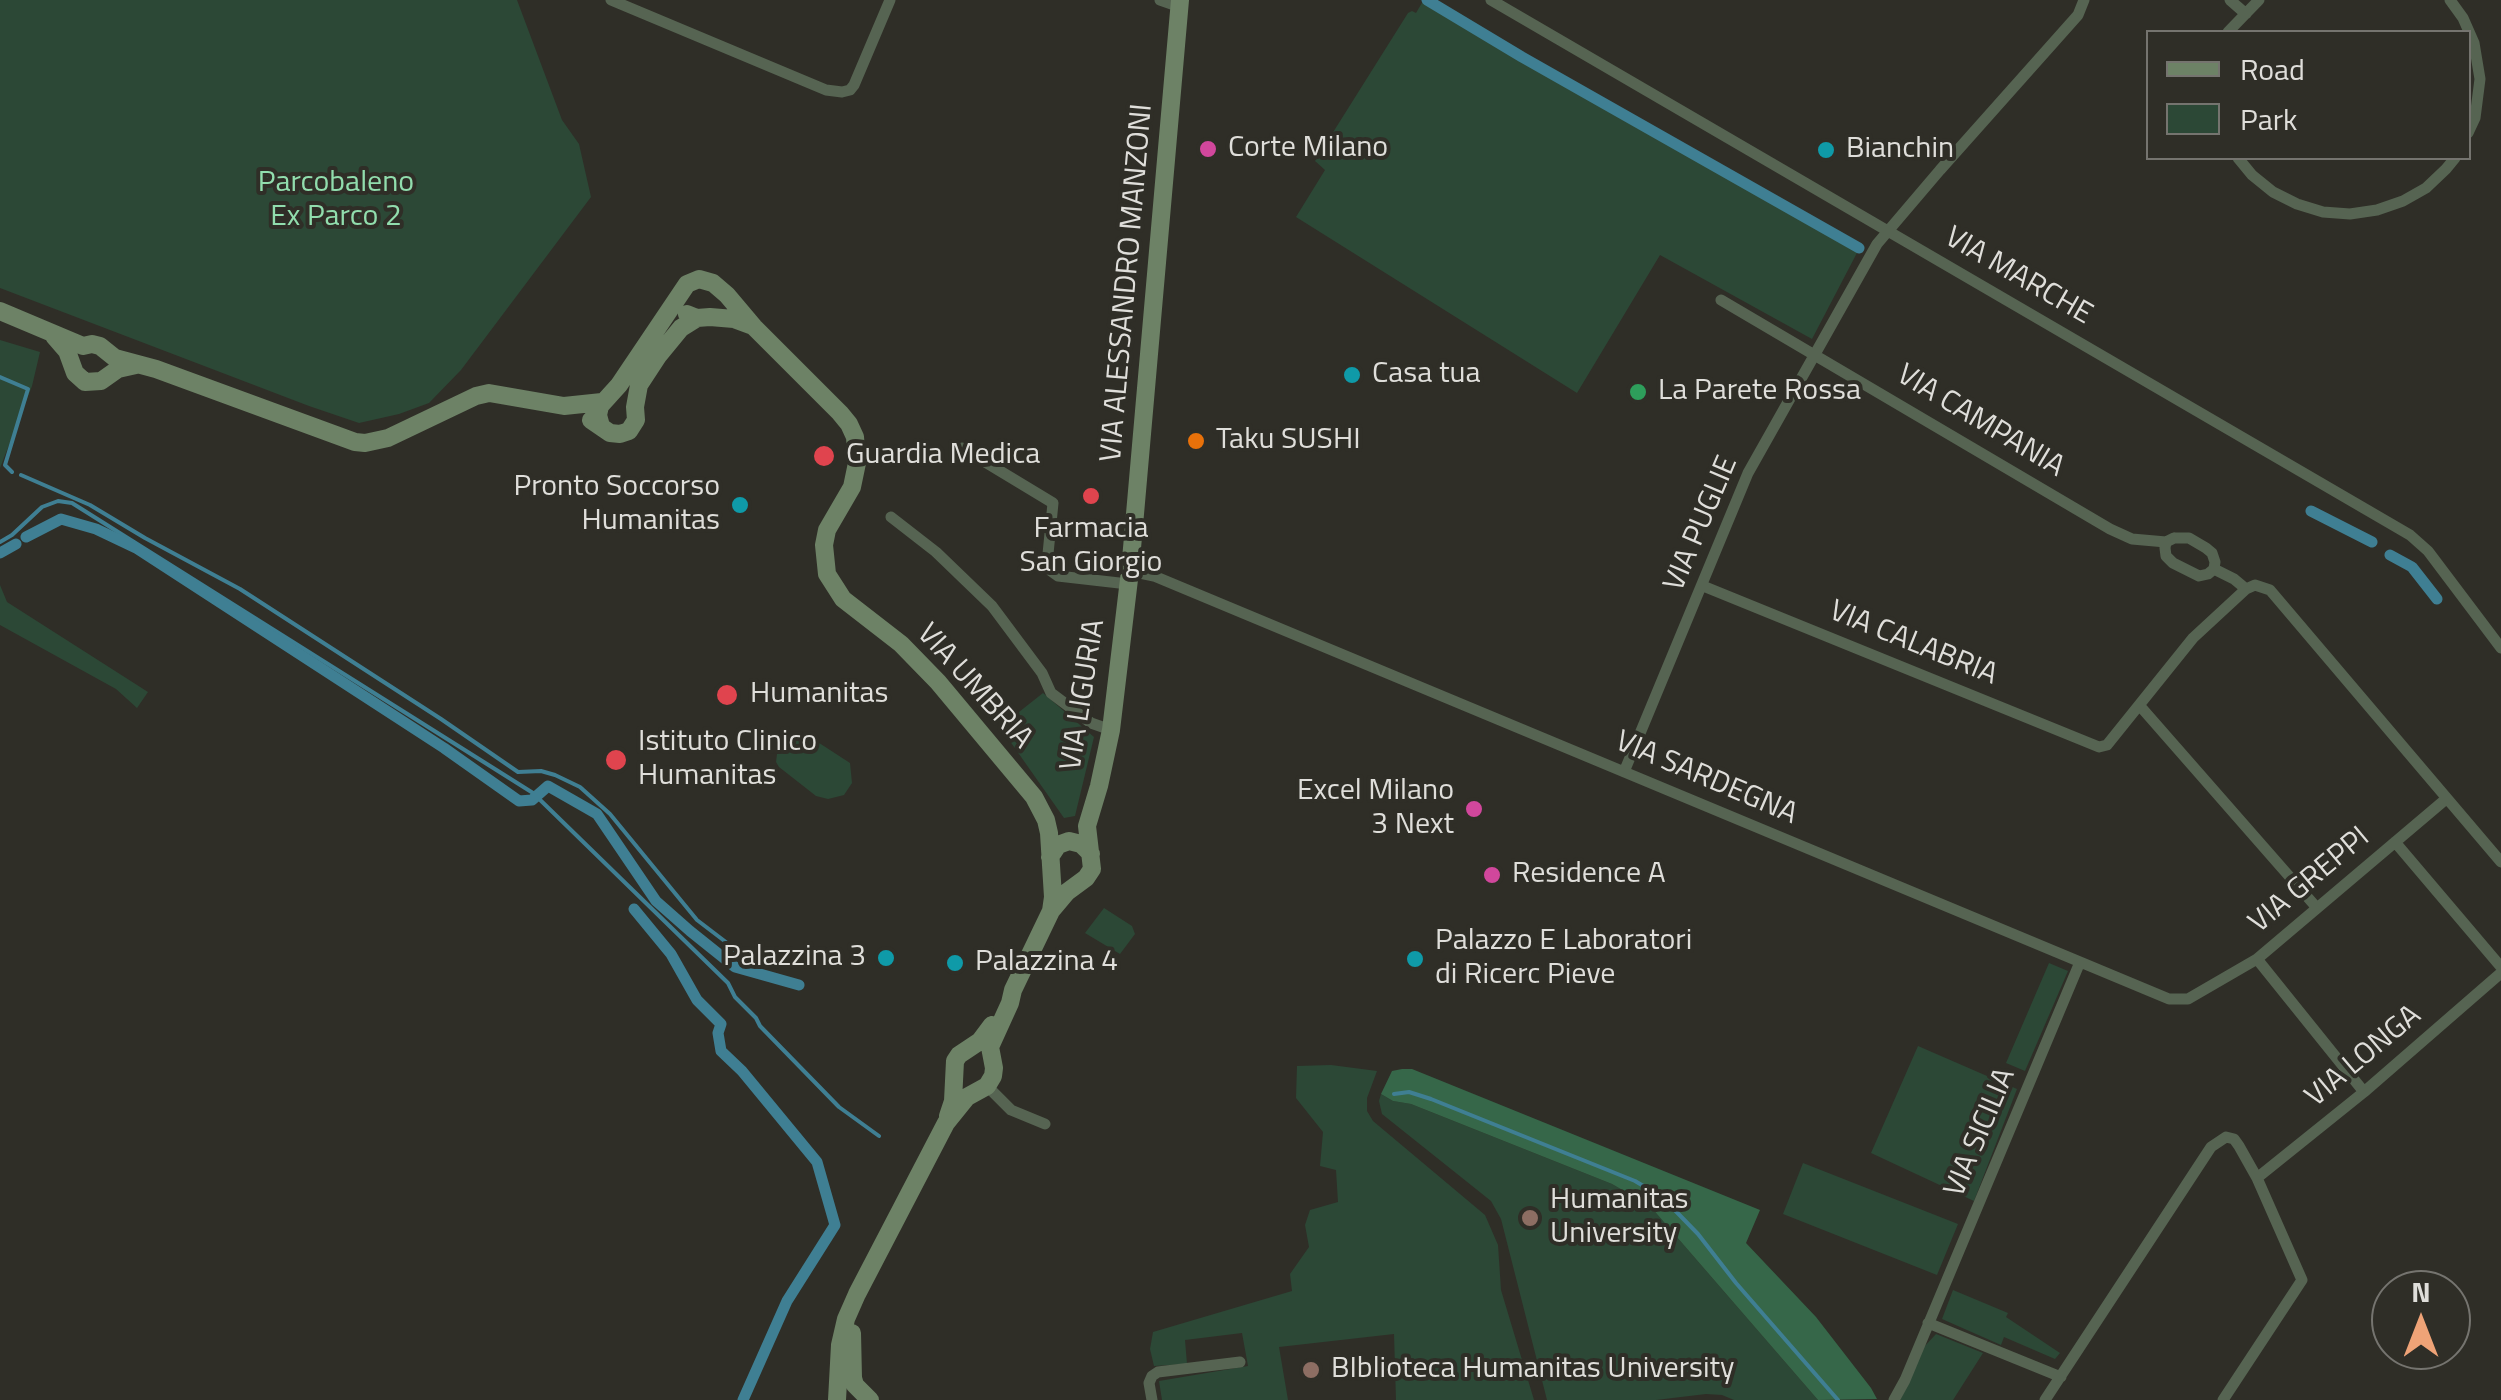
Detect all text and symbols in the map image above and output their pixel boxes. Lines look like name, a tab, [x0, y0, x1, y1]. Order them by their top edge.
legend	[2146, 30, 2471, 160]
text: Road	[2240, 46, 2305, 92]
text: Park	[2240, 96, 2297, 142]
street label: VIA ALESSANDRO MANZONI	[1094, 102, 1162, 464]
place label: Corte Milano	[1228, 131, 1388, 167]
place label: Bianchin	[1846, 132, 1954, 168]
marker: Corte Milano	[1197, 138, 1219, 160]
marker: Bianchin	[1815, 139, 1837, 161]
park label: Parcobaleno Ex Parco 2	[258, 166, 414, 236]
street label: VIA MARCHE	[1938, 220, 2098, 334]
place label: Casa tua	[1372, 357, 1480, 393]
street label: VIA CAMPANIA	[1890, 358, 2070, 486]
marker: Casa tua	[1341, 364, 1363, 386]
place label: La Parete Rossa	[1658, 374, 1861, 410]
marker: La Parete Rossa	[1627, 381, 1649, 403]
place label: Taku SUSHI	[1216, 423, 1361, 459]
marker: Taku SUSHI	[1185, 430, 1207, 452]
place label: Guardia Medica	[846, 438, 1040, 474]
marker: Guardia Medica	[811, 443, 837, 469]
street label: VIA PUGLIE	[1657, 451, 1747, 597]
place label: Pronto Soccorso Humanitas	[513, 470, 720, 540]
marker: Farmacia San Giorgio	[1080, 485, 1102, 507]
marker: Pronto Soccorso Humanitas	[729, 494, 751, 516]
place label: Farmacia San Giorgio	[1020, 512, 1162, 582]
street label: VIA CALABRIA	[1824, 594, 2002, 694]
street label: VIA UMBRIA	[908, 617, 1040, 757]
street label: VIA LIGURIA	[1054, 617, 1114, 773]
place label: Humanitas	[750, 677, 888, 713]
marker: Humanitas	[714, 682, 740, 708]
place label: Istituto Clinico Humanitas	[638, 725, 817, 796]
street label: VIA SARDEGNA	[1610, 725, 1802, 833]
marker: Istituto Clinico Humanitas	[603, 747, 629, 773]
place label: Excel Milano 3 Next	[1297, 774, 1454, 844]
marker: Excel Milano 3 Next	[1463, 798, 1485, 820]
street label: VIA GREPPI	[2243, 820, 2377, 942]
place label: Residence A	[1512, 857, 1666, 893]
marker: Residence A	[1481, 864, 1503, 886]
place label: Palazzo E Laboratori di Ricerc Pieve	[1435, 924, 1692, 994]
place label: Palazzina 3	[723, 940, 866, 976]
place label: Palazzina 4	[975, 945, 1118, 981]
marker: Palazzina 3	[875, 947, 897, 969]
marker: Palazzo E Laboratori di Ricerc Pieve	[1404, 948, 1426, 970]
marker: Palazzina 4	[944, 952, 966, 974]
street label: VIA LONGA	[2299, 998, 2429, 1116]
street label: VIA SICILIA	[1938, 1063, 2024, 1203]
place label: Humanitas University	[1550, 1183, 1688, 1254]
marker: Humanitas University	[1519, 1207, 1541, 1229]
north arrow	[2371, 1270, 2471, 1370]
text: N	[2411, 1270, 2431, 1313]
place label: BIblioteca Humanitas University	[1331, 1352, 1735, 1388]
marker: BIblioteca Humanitas University	[1300, 1359, 1322, 1381]

